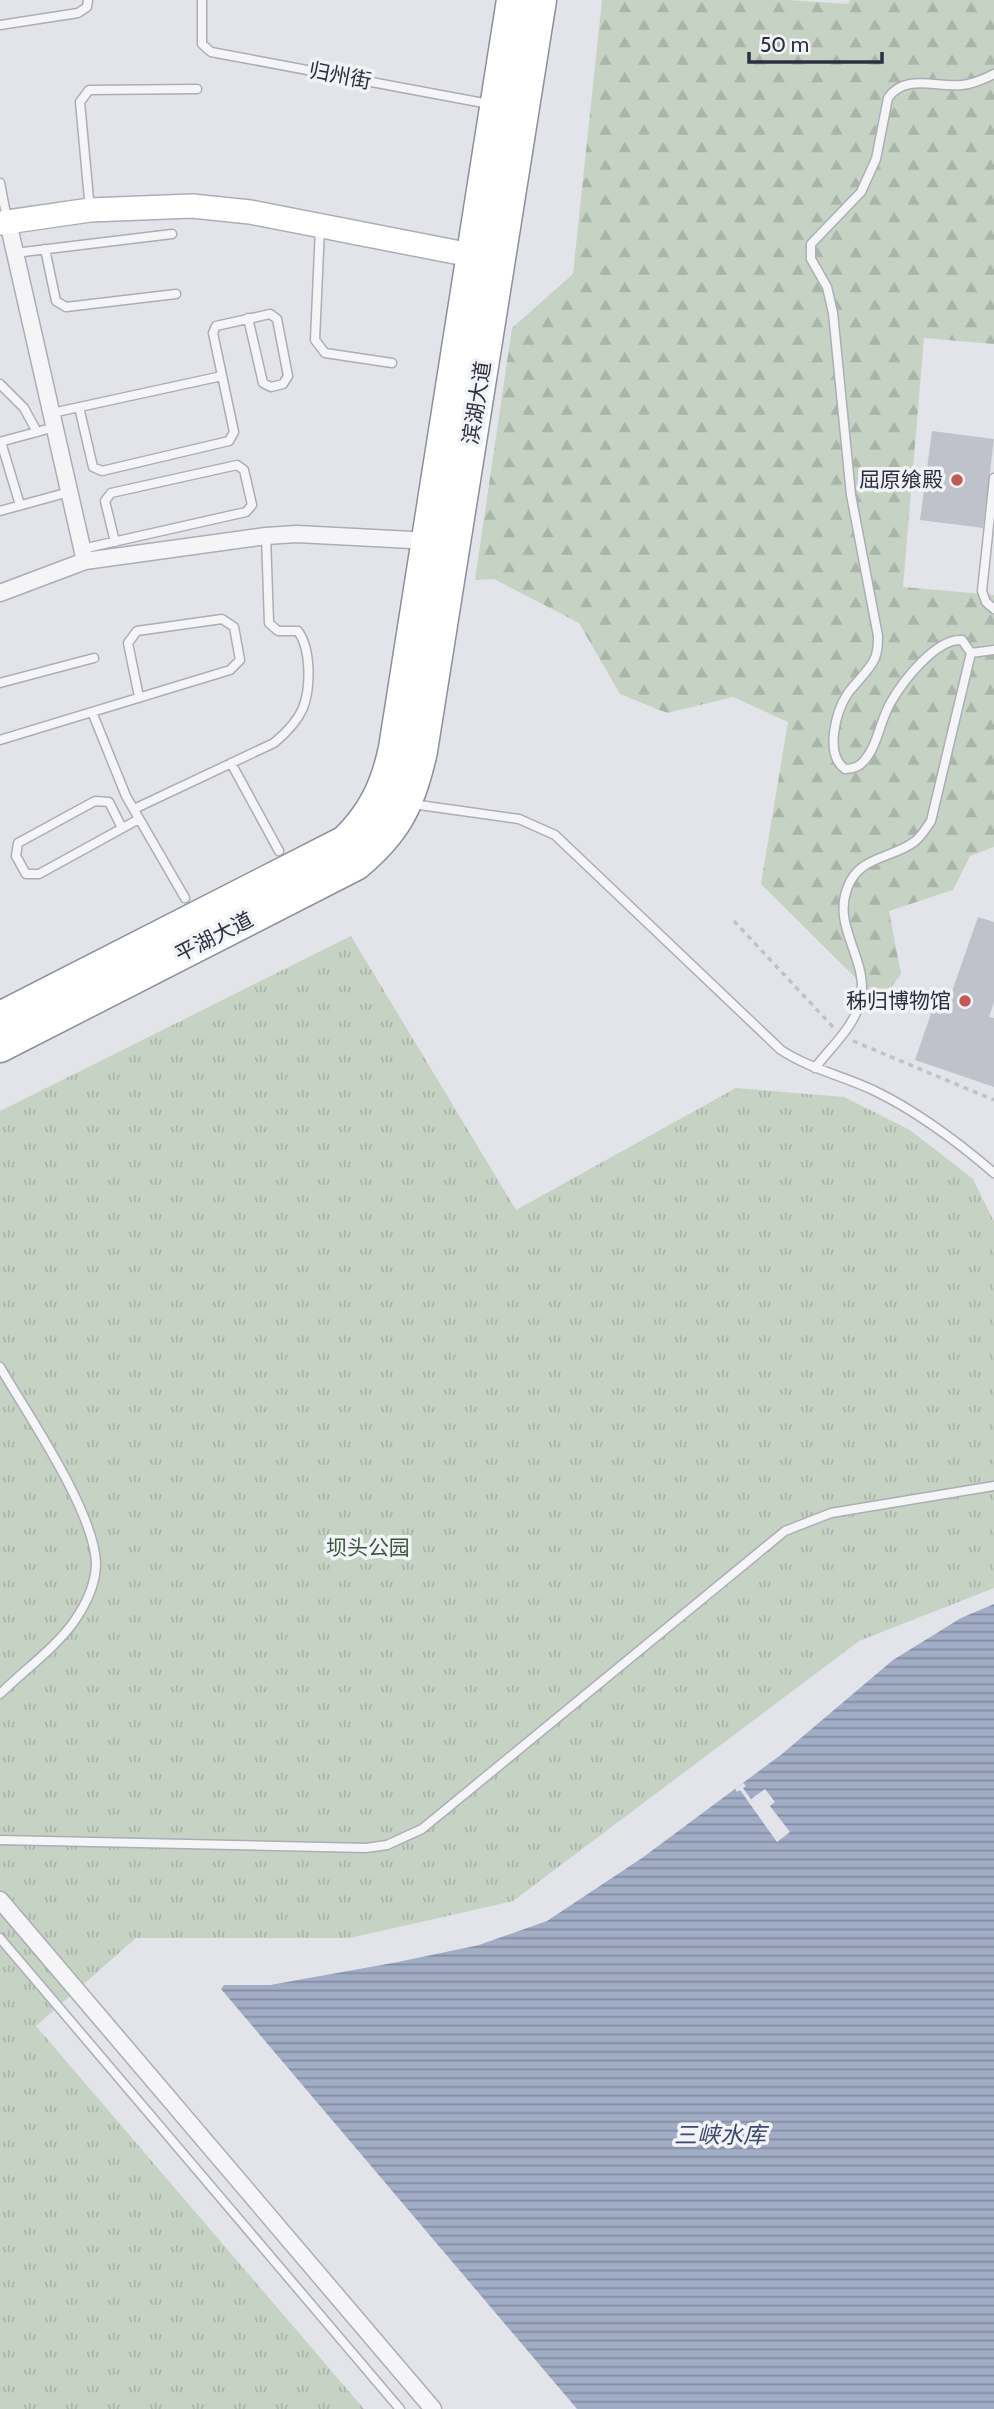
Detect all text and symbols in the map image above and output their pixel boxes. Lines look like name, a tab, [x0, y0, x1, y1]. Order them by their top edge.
scale bar	[749, 21, 882, 65]
text: 50 m	[760, 32, 809, 57]
street label: 归州街	[307, 57, 373, 94]
street label: 滨湖大道	[458, 359, 495, 446]
place label: 屈原飨殿	[859, 467, 943, 492]
marker: 屈原飨殿	[949, 472, 965, 488]
street label: 平湖大道	[171, 906, 257, 967]
place label: 秭归博物馆	[846, 988, 951, 1013]
marker: 秭归博物馆	[957, 993, 973, 1009]
park label: 坝头公园	[326, 1535, 410, 1560]
water label: 三峡水库	[674, 2121, 770, 2149]

